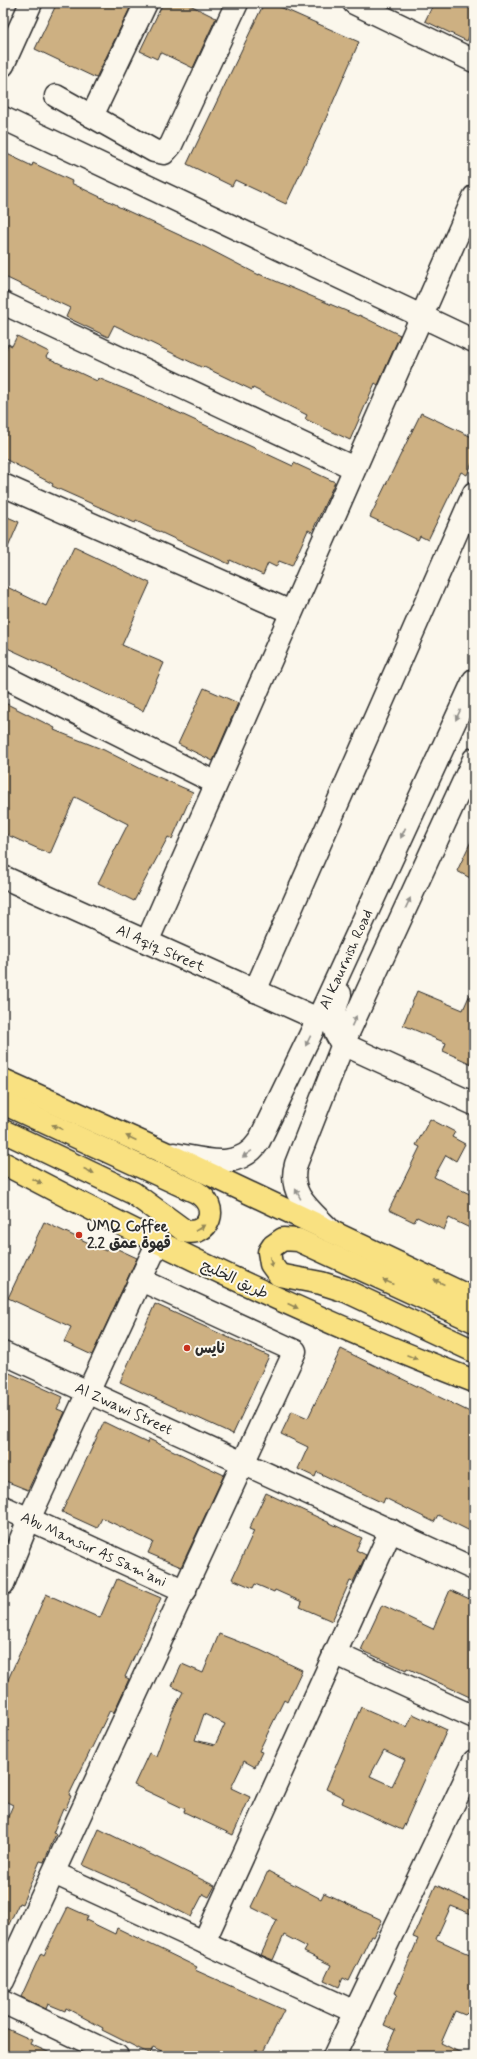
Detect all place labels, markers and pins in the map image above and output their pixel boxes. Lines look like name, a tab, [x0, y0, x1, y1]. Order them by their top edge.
place label: UMQ Coffee 2.2 قهوة عمق	[87, 1217, 171, 1254]
marker: UMQ Coffee 2.2 قهوة عمق	[74, 1230, 84, 1240]
place label: نايس	[195, 1339, 225, 1359]
marker: نايس	[182, 1343, 192, 1353]

